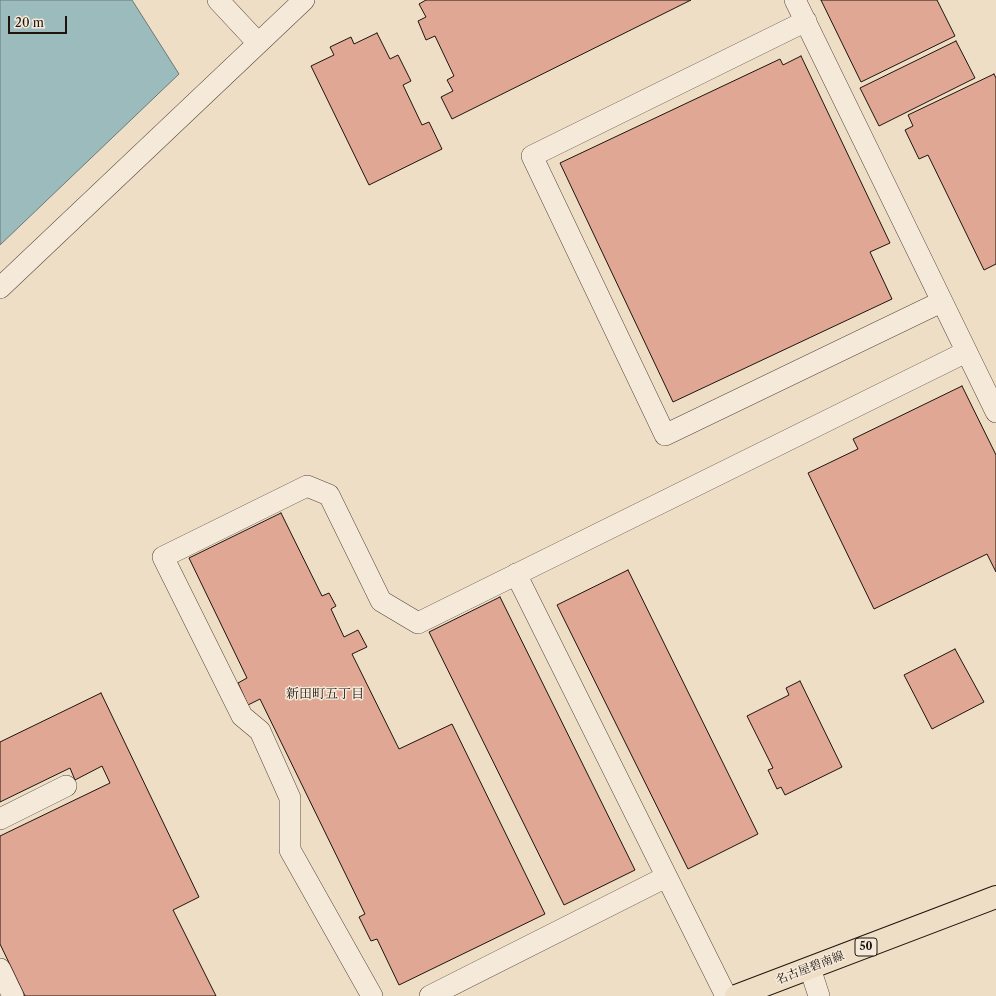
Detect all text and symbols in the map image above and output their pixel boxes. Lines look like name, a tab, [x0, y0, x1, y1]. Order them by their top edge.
scale bar	[10, 8, 69, 34]
text: 20 m	[15, 15, 44, 30]
district label: 新田町五丁目	[286, 686, 364, 702]
road number: 50	[855, 938, 877, 956]
street label: 名古屋碧南線	[774, 948, 846, 988]

